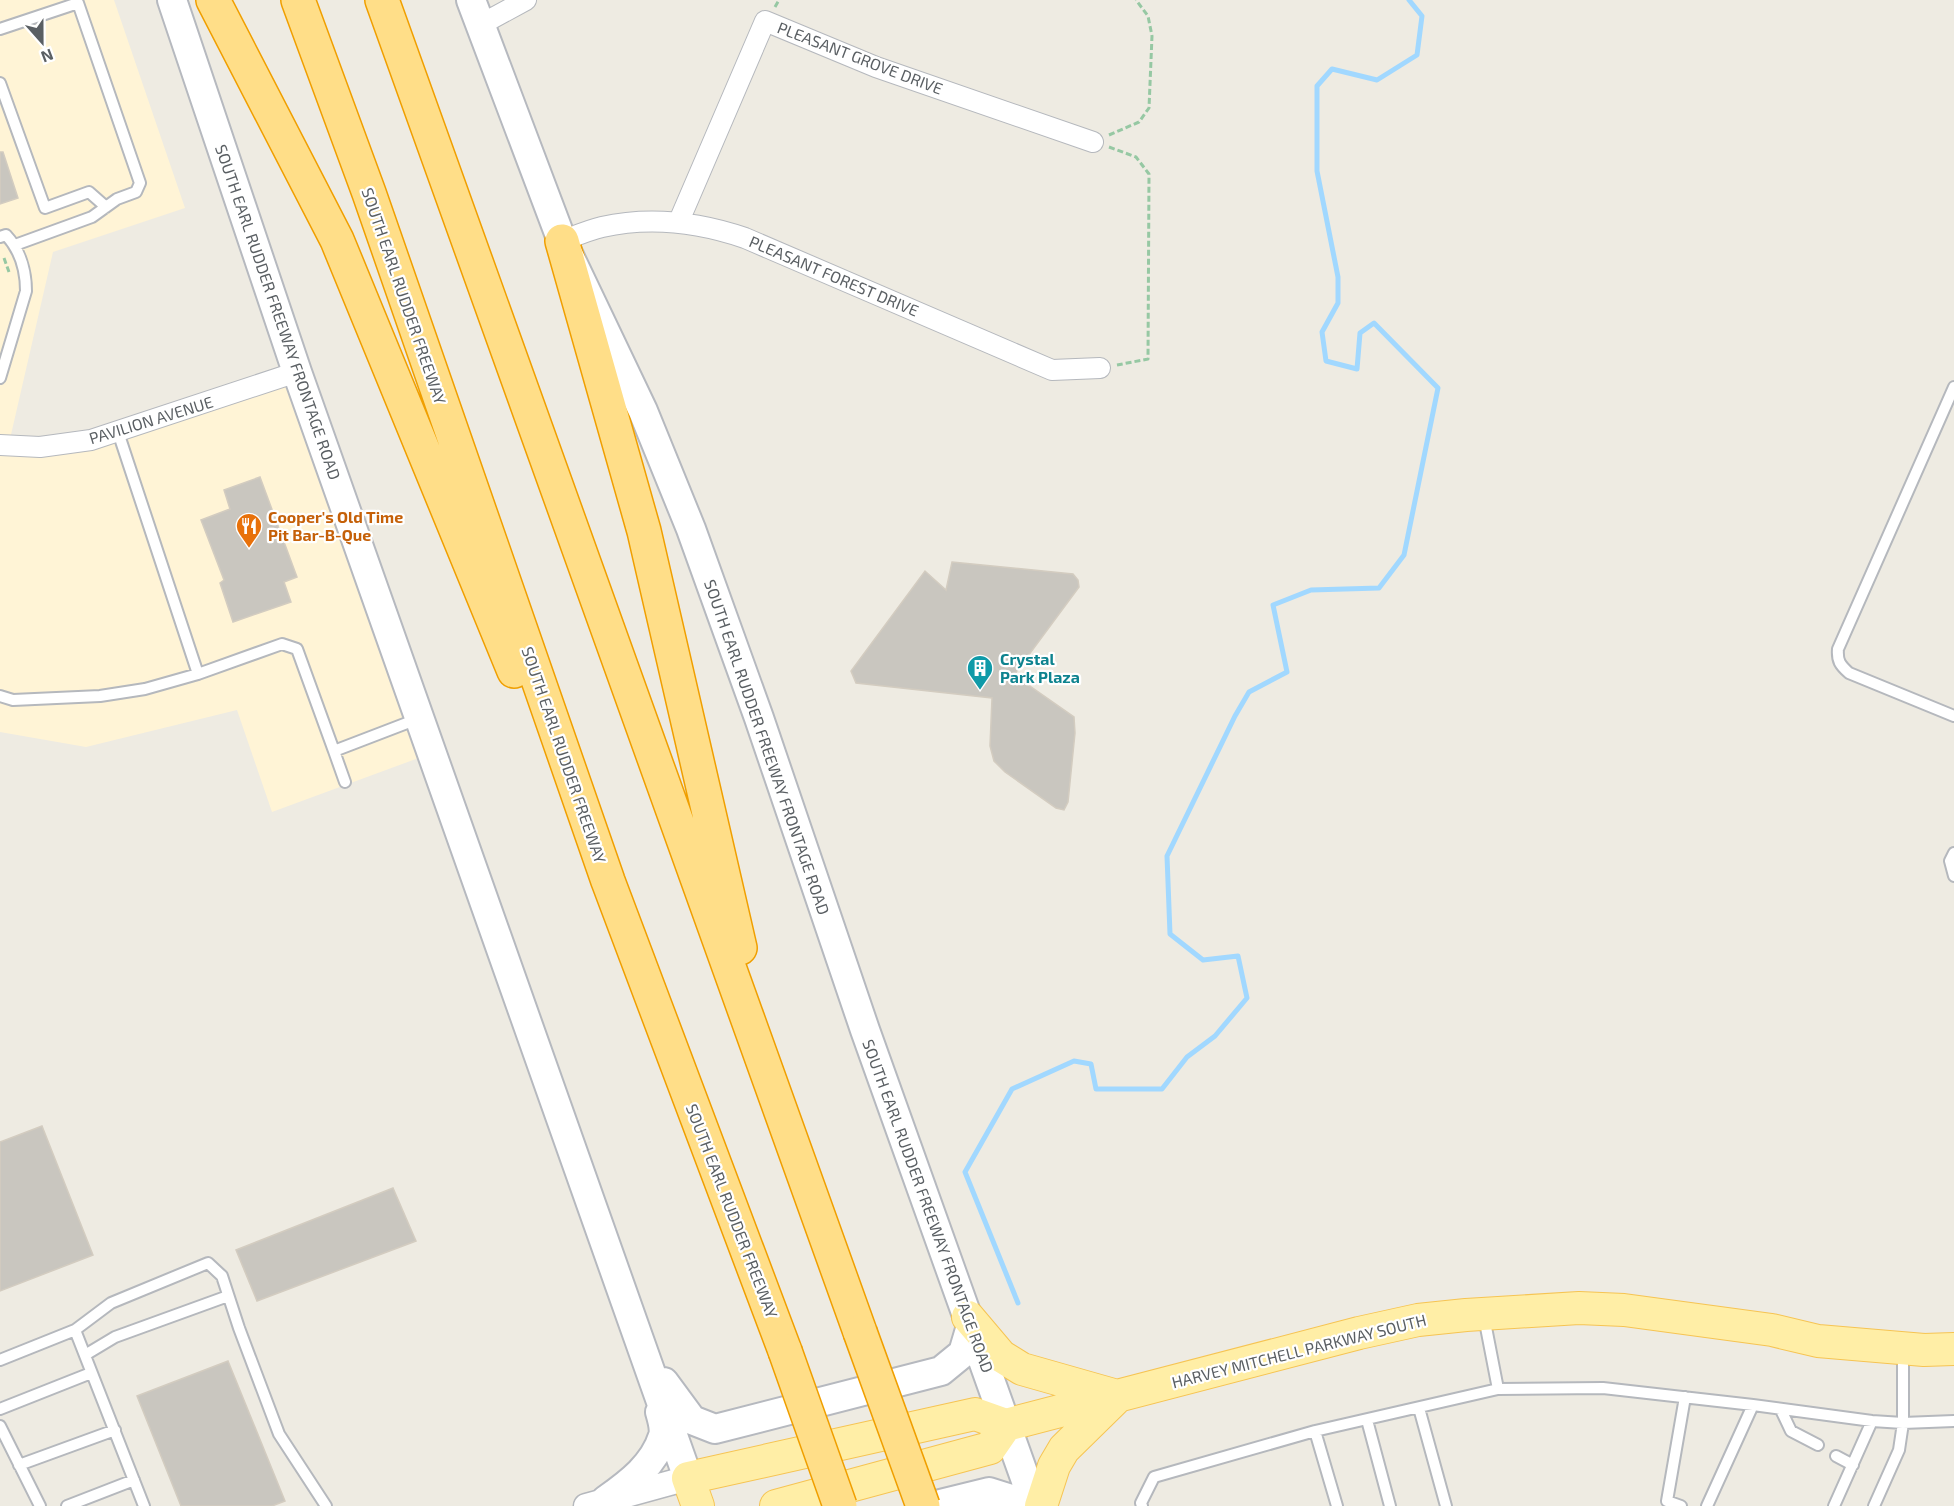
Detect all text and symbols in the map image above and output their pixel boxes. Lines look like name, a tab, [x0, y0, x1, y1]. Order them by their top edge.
north arrow	[12, 12, 72, 72]
street label: PLEASANT GROVE DRIVE	[775, 17, 946, 98]
text: N	[39, 46, 56, 67]
street label: SOUTH EARL RUDDER FREEWAY FRONTAGE ROAD	[212, 142, 345, 482]
street label: SOUTH EARL RUDDER FREEWAY	[358, 185, 451, 407]
street label: PLEASANT FOREST DRIVE	[747, 231, 922, 320]
street label: PAVILION AVENUE	[86, 392, 215, 447]
place label: Cooper's Old Time Pit Bar-B-Que	[268, 507, 403, 545]
restaurant icon: Cooper's Old Time Pit Bar-B-Que	[234, 511, 264, 549]
street label: SOUTH EARL RUDDER FREEWAY FRONTAGE ROAD	[701, 577, 834, 917]
street label: SOUTH EARL RUDDER FREEWAY	[518, 644, 611, 866]
place label: Crystal Park Plaza	[1000, 649, 1080, 686]
building icon: Crystal Park Plaza	[965, 653, 995, 691]
street label: SOUTH EARL RUDDER FREEWAY FRONTAGE ROAD	[859, 1037, 998, 1375]
street label: SOUTH EARL RUDDER FREEWAY	[683, 1101, 782, 1321]
street label: HARVEY MITCHELL PARKWAY SOUTH	[1170, 1310, 1428, 1391]

